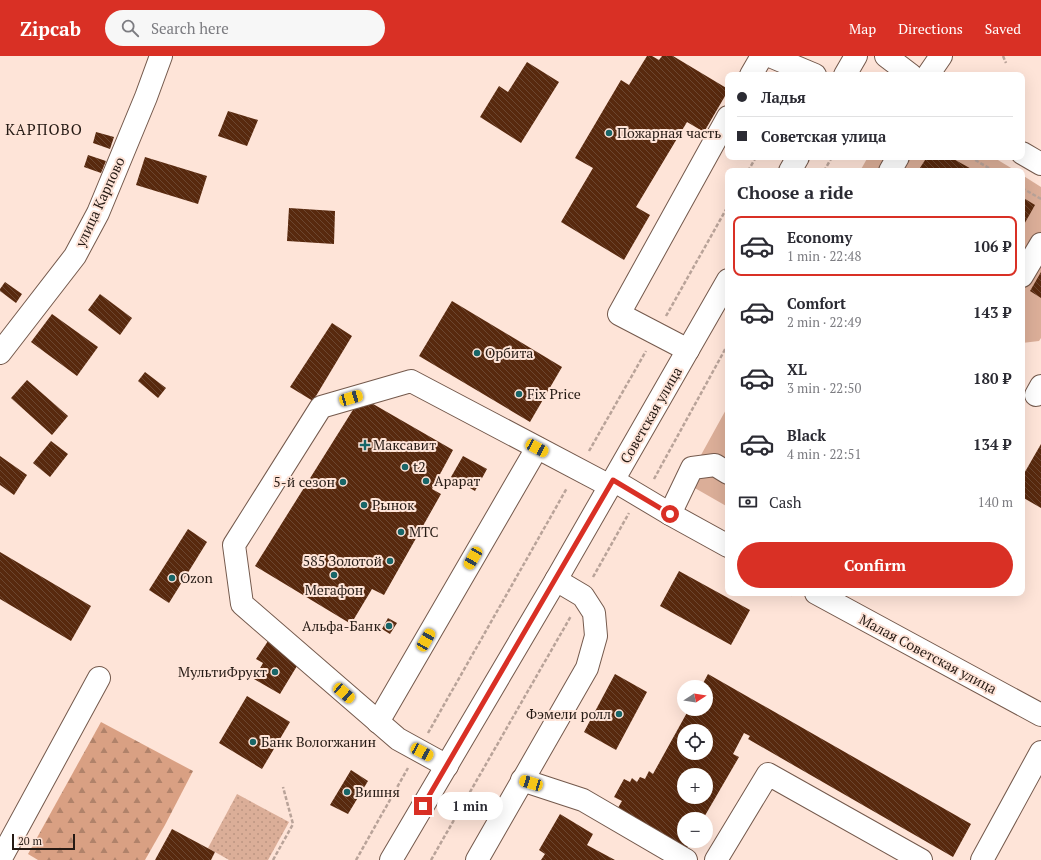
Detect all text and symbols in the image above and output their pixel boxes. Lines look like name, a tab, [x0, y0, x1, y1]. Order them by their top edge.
search box	[105, 10, 385, 46]
text: Zipcab	[20, 16, 81, 41]
icon: search	[119, 17, 141, 39]
text: Search here	[151, 18, 229, 38]
text: Map	[849, 19, 876, 38]
text: Directions	[898, 19, 963, 38]
text: Saved	[985, 19, 1021, 38]
text: Ладья	[761, 87, 806, 107]
district label: КАРПОВО	[5, 119, 83, 139]
place label: Пожарная часть	[617, 123, 721, 142]
text: Советская улица	[761, 126, 886, 146]
marker: Пожарная часть	[604, 128, 614, 138]
street label: улица Карпово	[70, 153, 129, 251]
text: Choose a ride	[737, 180, 853, 204]
text: Economy	[787, 227, 852, 247]
icon: car	[739, 228, 775, 264]
text: 106 ₽	[973, 236, 1011, 256]
text: 1 min · 22:48	[787, 247, 861, 265]
text: Comfort	[787, 293, 846, 313]
icon: car	[739, 294, 775, 330]
text: 143 ₽	[973, 302, 1011, 322]
text: 2 min · 22:49	[787, 313, 861, 331]
place label: Орбита	[485, 343, 533, 362]
marker: Орбита	[472, 348, 482, 358]
text: XL	[787, 359, 807, 379]
icon: car	[739, 360, 775, 396]
street label: Советская улица	[615, 363, 686, 466]
text: 180 ₽	[973, 368, 1011, 388]
text: 3 min · 22:50	[787, 379, 861, 397]
place label: Fix Price	[527, 384, 581, 403]
car	[338, 389, 364, 407]
marker: Fix Price	[514, 389, 524, 399]
text: Black	[787, 425, 826, 445]
icon: car	[739, 426, 775, 462]
text: 134 ₽	[973, 434, 1011, 454]
place label: Максавит	[373, 435, 436, 454]
car	[524, 437, 550, 459]
marker: Максавит	[360, 440, 370, 450]
text: 4 min · 22:51	[787, 445, 861, 463]
place label: t2	[413, 457, 426, 476]
marker: t2	[400, 462, 410, 472]
place label: Арарат	[434, 471, 481, 490]
place label: 5-й сезон	[273, 472, 335, 491]
marker: Арарат	[421, 476, 431, 486]
marker: 5-й сезон	[338, 477, 348, 487]
icon: cash	[737, 491, 759, 513]
text: Cash	[769, 492, 802, 512]
text: 140 m	[978, 493, 1013, 511]
place label: Рынок	[372, 495, 415, 514]
marker: Рынок	[359, 500, 369, 510]
route start	[661, 505, 679, 523]
place label: МТС	[409, 522, 438, 541]
marker: МТС	[396, 527, 406, 537]
button: Confirm	[737, 542, 1013, 588]
car	[462, 545, 484, 571]
place label: 585 Золотой	[303, 551, 382, 570]
marker: 585 Золотой	[385, 556, 395, 566]
place label: Ozon	[180, 568, 214, 587]
marker: Мегафон	[329, 570, 339, 580]
marker: Ozon	[167, 573, 177, 583]
place label: Мегафон	[305, 580, 364, 599]
street label: Малая Советская улица	[856, 609, 1000, 698]
place label: Альфа-Банк	[302, 616, 381, 635]
marker: Альфа-Банк	[384, 621, 394, 631]
car	[415, 627, 437, 653]
place label: МультиФрукт	[178, 662, 267, 681]
marker: МультиФрукт	[270, 667, 280, 677]
north arrow	[677, 680, 713, 716]
map controls	[677, 680, 713, 848]
car	[331, 681, 357, 705]
place label: Фэмели ролл	[526, 704, 611, 723]
marker: Фэмели ролл	[614, 709, 624, 719]
button: locate	[677, 724, 713, 760]
place label: Банк Вологжанин	[261, 732, 376, 751]
marker: Банк Вологжанин	[248, 737, 258, 747]
car	[409, 741, 435, 763]
button: +	[677, 768, 713, 804]
car	[518, 774, 544, 792]
place label: Вишня	[355, 782, 400, 801]
marker: Вишня	[342, 787, 352, 797]
callout: 1 min	[437, 792, 503, 820]
route end	[414, 797, 432, 815]
text: 1 min	[452, 797, 488, 815]
button: −	[677, 812, 713, 848]
scale bar	[12, 832, 75, 851]
text: 20 m	[18, 834, 42, 848]

